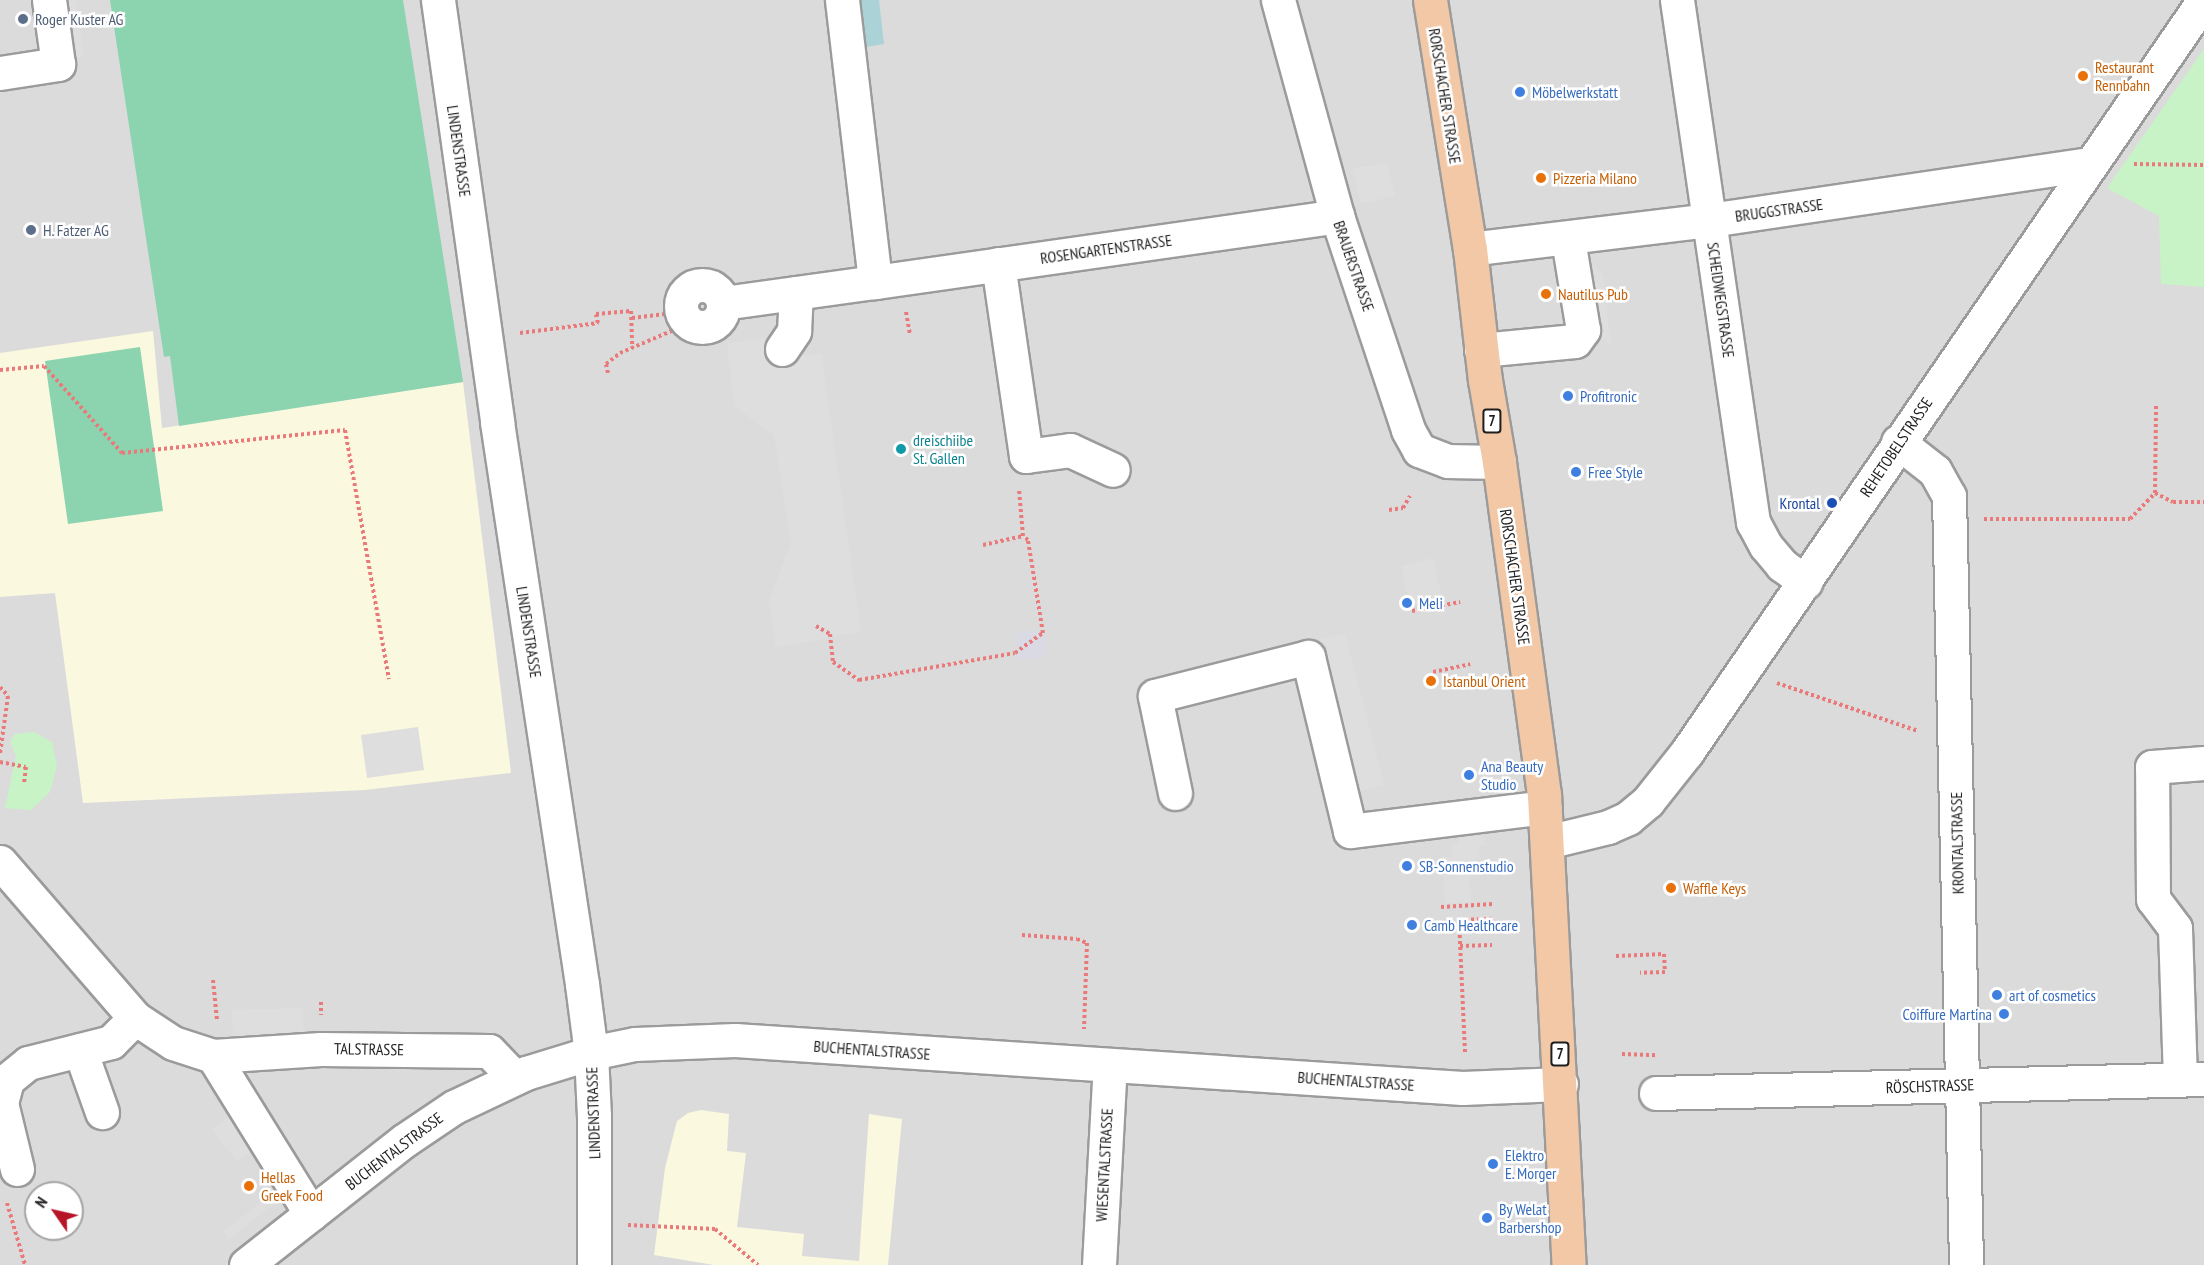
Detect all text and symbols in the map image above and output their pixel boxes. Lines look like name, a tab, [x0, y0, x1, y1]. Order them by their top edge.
place label: Roger Kuster AG	[35, 9, 124, 29]
marker: Roger Kuster AG	[16, 12, 30, 26]
street label: RORSCHACHER STRASSE	[1425, 27, 1465, 165]
place label: Restaurant Rennbahn	[2095, 57, 2154, 95]
marker: Restaurant Rennbahn	[2076, 69, 2090, 83]
place label: Möbelwerkstatt	[1532, 82, 1618, 102]
marker: Möbelwerkstatt	[1513, 85, 1527, 99]
street label: LINDENSTRASSE	[443, 104, 475, 198]
place label: Pizzeria Milano	[1553, 168, 1637, 188]
marker: Pizzeria Milano	[1534, 171, 1548, 185]
street label: BRUGGSTRASSE	[1734, 194, 1824, 226]
street label: BRAUERSTRASSE	[1330, 218, 1378, 314]
place label: H. Fatzer AG	[43, 220, 110, 240]
marker: H. Fatzer AG	[24, 223, 38, 237]
street label: ROSENGARTENSTRASSE	[1039, 230, 1173, 268]
street label: SCHEIDWEGSTRASSE	[1703, 241, 1739, 359]
place label: Nautilus Pub	[1558, 284, 1628, 304]
marker: Nautilus Pub	[1539, 287, 1553, 301]
place label: Profitronic	[1580, 386, 1637, 406]
marker: Profitronic	[1561, 389, 1575, 403]
street label: REHETOBELSTRASSE	[1856, 394, 1936, 500]
road number: 7	[1482, 409, 1502, 433]
place label: dreischiibe St. Gallen	[913, 430, 973, 468]
marker: dreischiibe St. Gallen	[894, 442, 908, 456]
place label: Free Style	[1588, 462, 1643, 482]
marker: Free Style	[1569, 465, 1583, 479]
place label: Krontal	[1780, 493, 1820, 513]
marker: Krontal	[1825, 496, 1839, 510]
street label: RORSCHACHER STRASSE	[1496, 508, 1534, 646]
street label: LINDENSTRASSE	[512, 585, 546, 679]
place label: Meli	[1419, 593, 1443, 613]
marker: Meli	[1400, 596, 1414, 610]
place label: Istanbul Orient	[1443, 671, 1526, 691]
marker: Istanbul Orient	[1424, 674, 1438, 688]
place label: Ana Beauty Studio	[1481, 756, 1543, 794]
marker: Ana Beauty Studio	[1462, 768, 1476, 782]
street label: KRONTALSTRASSE	[1947, 792, 1967, 894]
place label: SB-Sonnenstudio	[1419, 856, 1514, 876]
marker: SB-Sonnenstudio	[1400, 859, 1414, 873]
place label: Waffle Keys	[1683, 878, 1746, 898]
marker: Waffle Keys	[1664, 881, 1678, 895]
place label: Camb Healthcare	[1424, 915, 1518, 935]
marker: Camb Healthcare	[1405, 918, 1419, 932]
place label: art of cosmetics	[2009, 985, 2096, 1005]
marker: art of cosmetics	[1990, 988, 2004, 1002]
place label: Coiffure Martina	[1903, 1004, 1992, 1024]
marker: Coiffure Martina	[1997, 1007, 2011, 1021]
street label: BUCHENTALSTRASSE	[813, 1036, 931, 1064]
street label: TALSTRASSE	[334, 1039, 404, 1059]
road number: 7	[1550, 1042, 1570, 1066]
street label: LINDENSTRASSE	[582, 1067, 604, 1159]
street label: BUCHENTALSTRASSE	[1297, 1067, 1415, 1095]
street label: RÖSCHSTRASSE	[1886, 1075, 1974, 1097]
street label: BUCHENTALSTRASSE	[341, 1108, 447, 1194]
street label: WIESENTALSTRASSE	[1091, 1108, 1117, 1222]
place label: Elektro E. Morger	[1505, 1145, 1557, 1183]
marker: Elektro E. Morger	[1486, 1157, 1500, 1171]
place label: Hellas Greek Food	[261, 1167, 323, 1205]
marker: Hellas Greek Food	[242, 1179, 256, 1193]
north arrow	[24, 1181, 84, 1241]
text: N	[30, 1193, 51, 1211]
place label: By Welat Barbershop	[1499, 1199, 1562, 1237]
marker: By Welat Barbershop	[1480, 1211, 1494, 1225]

